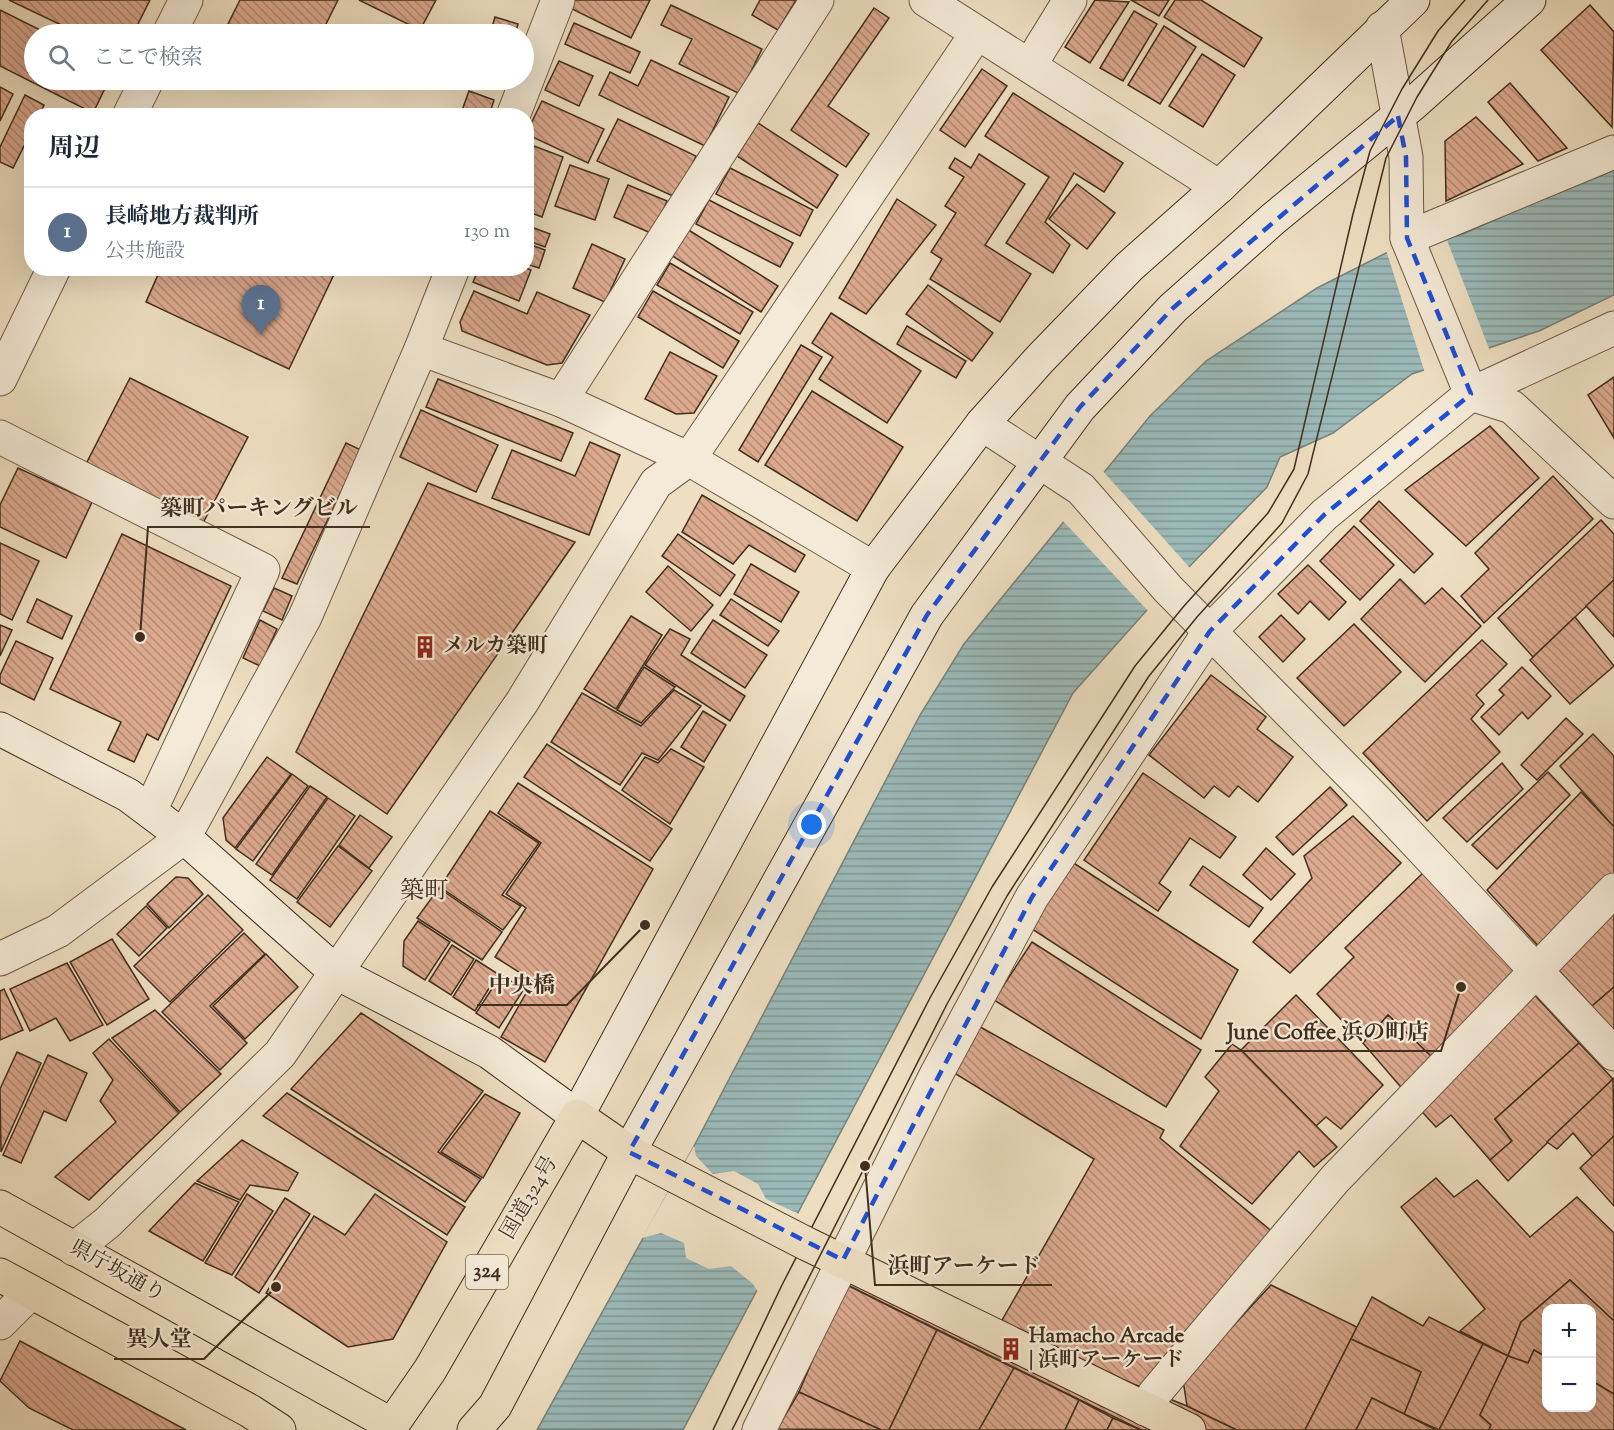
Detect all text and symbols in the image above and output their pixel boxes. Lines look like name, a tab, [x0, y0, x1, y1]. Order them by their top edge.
search box	[24, 24, 534, 90]
icon: search	[45, 41, 78, 74]
text: ここで検索	[93, 43, 203, 75]
text: 周辺	[48, 131, 100, 168]
text: 長崎地方裁判所	[105, 202, 259, 234]
text: 1	[64, 218, 71, 247]
text: 130 m	[464, 218, 510, 247]
text: 公共施設	[105, 238, 185, 267]
pin: 1	[242, 286, 280, 335]
callout: 築町パーキングビル	[148, 487, 370, 527]
text: 築町パーキングビル	[160, 494, 358, 526]
place label: メルカ築町	[443, 632, 548, 662]
building icon: メルカ築町	[412, 634, 438, 660]
your location	[797, 810, 826, 839]
district label: 築町	[400, 875, 448, 909]
callout: 中央橋	[477, 965, 567, 1005]
text: 中央橋	[489, 971, 555, 1003]
callout: June Coffee 浜の町店	[1215, 1011, 1441, 1051]
text: June Coffee 浜の町店	[1225, 1018, 1429, 1050]
street label: 国道324号	[494, 1151, 566, 1245]
street label: 県庁坂通り	[64, 1233, 170, 1311]
callout: 浜町アーケード	[875, 1245, 1052, 1285]
text: 浜町アーケード	[887, 1252, 1041, 1284]
road number: 324	[466, 1255, 508, 1289]
map controls	[1542, 1304, 1596, 1412]
button: +	[1542, 1304, 1596, 1358]
callout: 異人堂	[114, 1319, 204, 1359]
place label: Hamacho Arcade | 浜町アーケード	[1029, 1322, 1185, 1376]
text: 異人堂	[126, 1325, 192, 1357]
building icon: Hamacho Arcade | 浜町アーケード	[998, 1336, 1024, 1362]
button: −	[1542, 1358, 1596, 1412]

